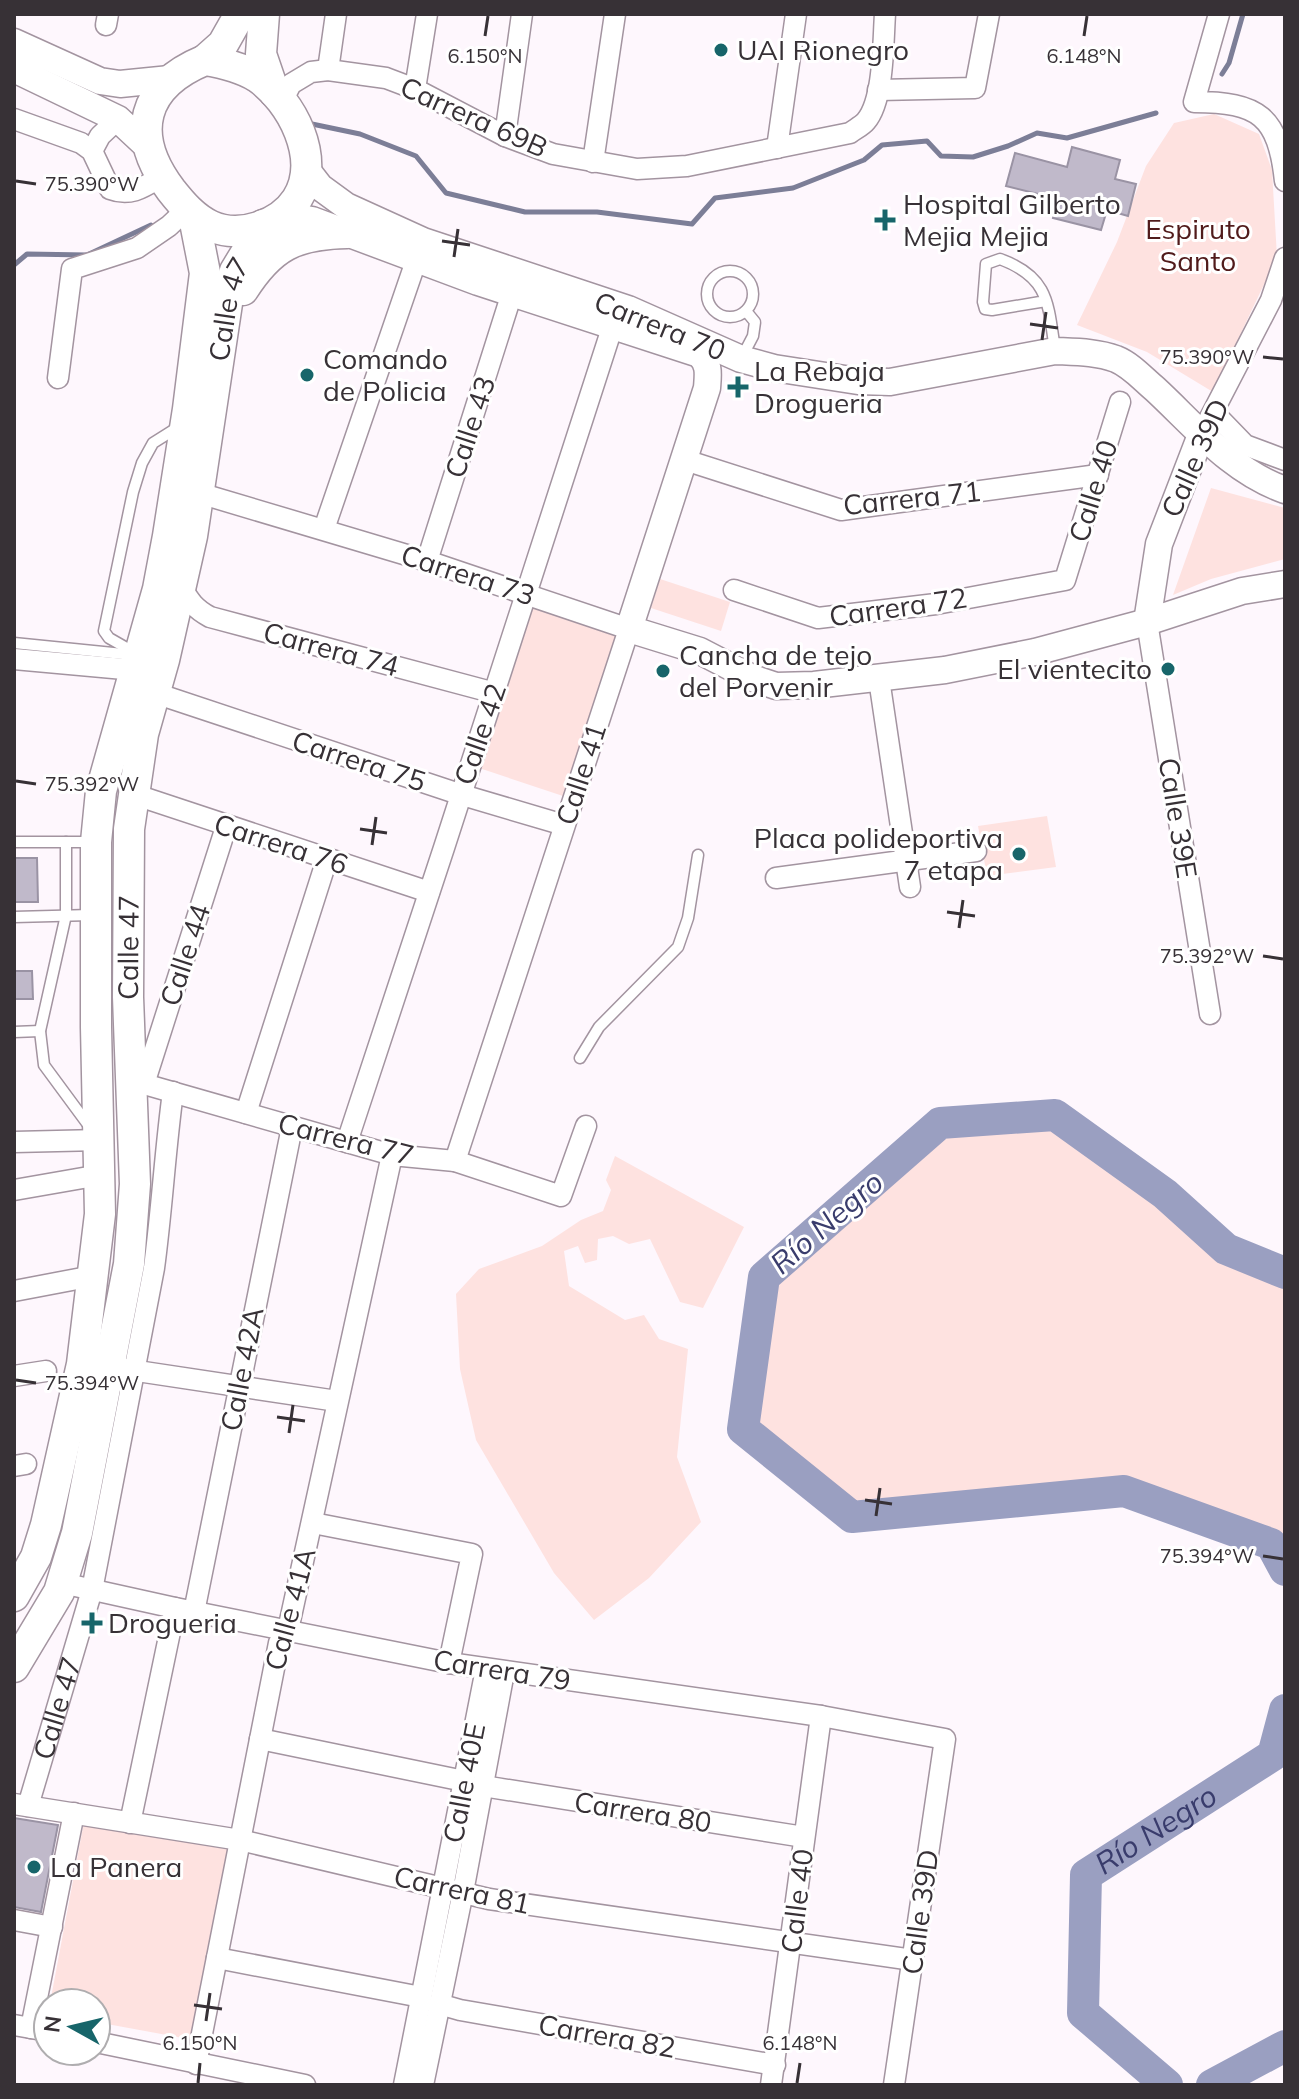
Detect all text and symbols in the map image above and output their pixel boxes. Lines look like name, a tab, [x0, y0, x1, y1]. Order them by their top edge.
place label: UAI Rionegro	[737, 32, 909, 67]
marker: UAI Rionegro	[712, 41, 730, 59]
text: 6.150°N	[448, 43, 522, 68]
text: 6.148°N	[1047, 43, 1121, 68]
street label: Carrera 69B	[395, 68, 553, 165]
text: 75.390°W	[45, 171, 139, 196]
place label: Hospital Gilberto Mejia Mejia	[903, 186, 1121, 253]
marker: Hospital Gilberto Mejia Mejia	[874, 209, 896, 231]
park label: Espiruto Santo	[1145, 211, 1251, 278]
street label: Calle 47	[201, 250, 256, 364]
street label: Carrera 70	[589, 283, 731, 368]
place label: Comando de Policia	[323, 341, 448, 408]
text: 75.390°W	[1160, 344, 1254, 369]
place label: La Rebaja Drogueria	[754, 353, 885, 420]
marker: Comando de Policia	[298, 366, 316, 384]
street label: Calle 43	[437, 372, 502, 482]
marker: La Rebaja Drogueria	[729, 378, 747, 396]
street label: Calle 39D	[1153, 393, 1236, 522]
street label: Calle 40	[1060, 436, 1125, 546]
street label: Carrera 71	[841, 473, 983, 522]
street label: Carrera 73	[397, 536, 539, 613]
street label: Carrera 72	[827, 580, 969, 633]
street label: Carrera 74	[260, 614, 403, 683]
place label: Cancha de tejo del Porvenir	[679, 637, 872, 704]
place label: El vientecito	[997, 651, 1152, 686]
marker: El vientecito	[1159, 660, 1177, 678]
marker: Cancha de tejo del Porvenir	[654, 662, 672, 680]
street label: Calle 42	[446, 679, 513, 789]
street label: Calle 41	[548, 719, 613, 829]
street label: Carrera 75	[288, 722, 430, 799]
street label: Calle 39E	[1152, 755, 1205, 881]
text: 75.392°W	[45, 771, 139, 796]
street label: Carrera 76	[210, 805, 352, 882]
place label: Placa polideportiva 7 etapa	[754, 820, 1003, 887]
marker: Placa polideportiva 7 etapa	[1010, 845, 1028, 863]
street label: Calle 47	[110, 895, 146, 1000]
street label: Calle 44	[152, 899, 217, 1010]
text: 75.392°W	[1160, 943, 1254, 968]
street label: Carrera 77	[275, 1105, 418, 1172]
water label: Río Negro	[762, 1163, 891, 1282]
street label: Calle 42A	[212, 1304, 271, 1434]
text: 75.394°W	[45, 1370, 139, 1395]
street label: Calle 41A	[256, 1543, 323, 1674]
text: 75.394°W	[1160, 1543, 1254, 1568]
place label: Drogueria	[108, 1605, 237, 1640]
marker: Drogueria	[83, 1614, 101, 1632]
street label: Carrera 79	[431, 1641, 573, 1698]
street label: Calle 47	[25, 1653, 88, 1763]
street label: Calle 40E	[435, 1720, 492, 1846]
water label: Río Negro	[1087, 1776, 1224, 1882]
street label: Carrera 80	[572, 1783, 714, 1840]
street label: Calle 40	[773, 1847, 820, 1955]
street label: Calle 39D	[893, 1847, 946, 1977]
place label: La Panera	[50, 1849, 182, 1884]
marker: La Panera	[25, 1858, 43, 1876]
street label: Carrera 81	[391, 1858, 534, 1921]
north arrow	[32, 1987, 112, 2067]
street label: Carrera 82	[536, 2006, 678, 2065]
text: N	[37, 2014, 67, 2034]
text: 6.150°N	[163, 2030, 237, 2055]
text: 6.148°N	[763, 2030, 837, 2055]

